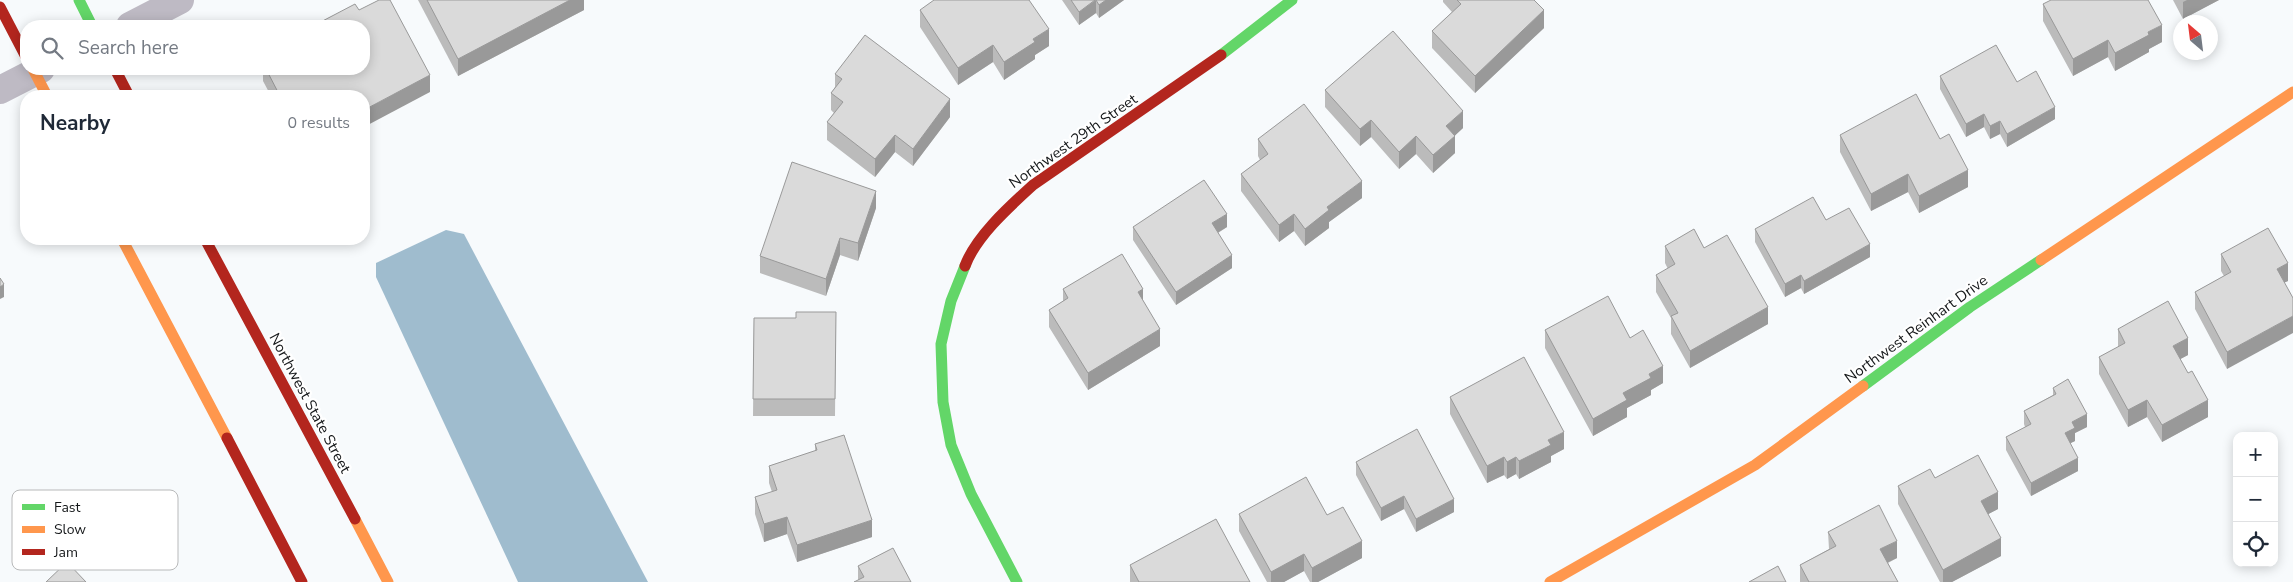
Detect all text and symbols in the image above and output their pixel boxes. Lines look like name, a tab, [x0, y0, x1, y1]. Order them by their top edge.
north arrow	[2173, 15, 2218, 60]
search box	[20, 20, 370, 75]
icon: search	[38, 34, 66, 62]
text: Search here	[78, 35, 179, 61]
street label: Northwest 29th Street	[1005, 89, 1142, 193]
text: Nearby	[40, 109, 110, 137]
text: 0 results	[288, 112, 350, 134]
street label: Northwest Reinhart Drive	[1840, 270, 1992, 388]
street label: Northwest State Street	[265, 329, 356, 477]
map controls	[2233, 432, 2278, 567]
button: +	[2233, 432, 2278, 477]
button: −	[2233, 477, 2278, 522]
legend	[12, 490, 178, 570]
text: Fast	[54, 498, 80, 517]
text: Slow	[54, 520, 86, 539]
button: locate	[2233, 522, 2278, 567]
text: Jam	[53, 543, 78, 562]

